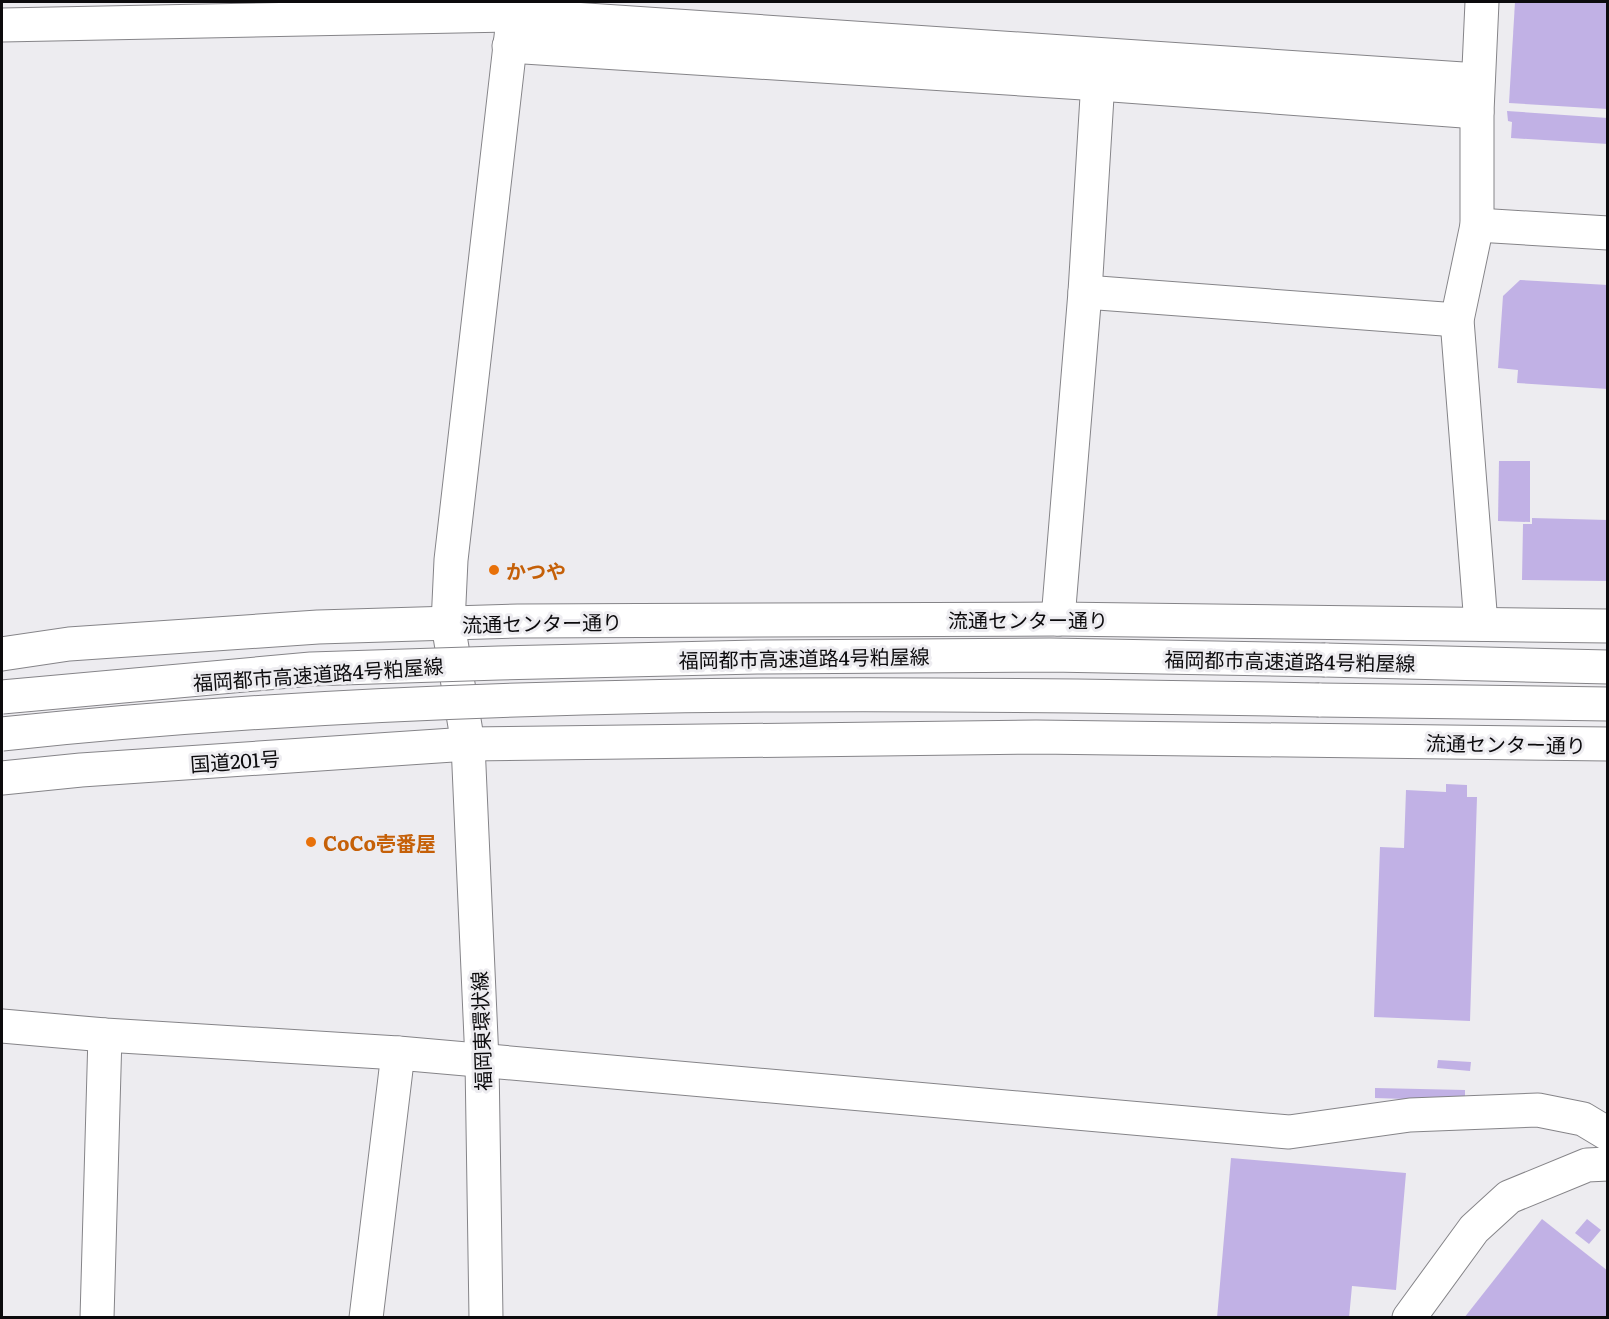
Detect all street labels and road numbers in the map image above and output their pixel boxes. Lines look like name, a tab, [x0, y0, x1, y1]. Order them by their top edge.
street label: 流通センター通り	[948, 604, 1108, 634]
street label: 流通センター通り	[462, 606, 622, 638]
street label: 福岡都市高速道路4号粕屋線	[678, 640, 930, 674]
street label: 福岡都市高速道路4号粕屋線	[1164, 643, 1416, 677]
street label: 福岡都市高速道路4号粕屋線	[192, 649, 444, 697]
street label: 流通センター通り	[1426, 727, 1586, 759]
street label: 国道201号	[189, 742, 281, 778]
street label: 福岡東環状線	[463, 971, 497, 1091]

